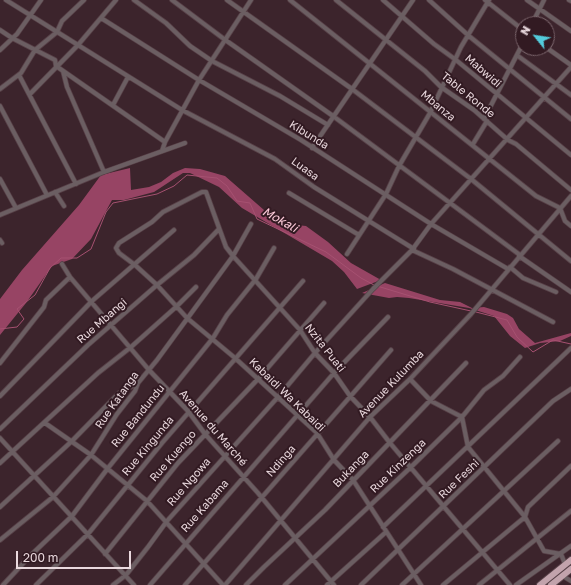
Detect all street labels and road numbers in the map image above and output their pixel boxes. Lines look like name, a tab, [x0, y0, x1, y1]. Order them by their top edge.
street label: Mabwidi	[462, 52, 504, 90]
street label: Table Ronde	[438, 69, 498, 121]
street label: Mbanza	[418, 88, 458, 124]
street label: Kibunda	[287, 118, 331, 152]
street label: Luasa	[289, 155, 321, 183]
street label: Rue Mbangi	[74, 296, 130, 346]
street label: Nzita Puati	[302, 321, 348, 375]
street label: Avenue Kulumba	[356, 348, 426, 420]
street label: Kabaidi Wa Kabaidi	[246, 355, 328, 435]
street label: Rue Katanga	[92, 369, 142, 431]
street label: Rue Bandundu	[109, 382, 167, 450]
street label: Avenue du Marché	[176, 387, 250, 469]
street label: Rue Kingunda	[119, 414, 177, 478]
street label: Rue Kuengo	[147, 428, 199, 484]
street label: Rue Kinzenga	[367, 436, 429, 496]
street label: Ndinga	[264, 442, 298, 480]
street label: Bukanga	[330, 448, 372, 490]
street label: Rue Ngowa	[164, 455, 214, 509]
street label: Rue Feshi	[436, 456, 482, 502]
street label: Rue Kabama	[178, 477, 232, 535]

